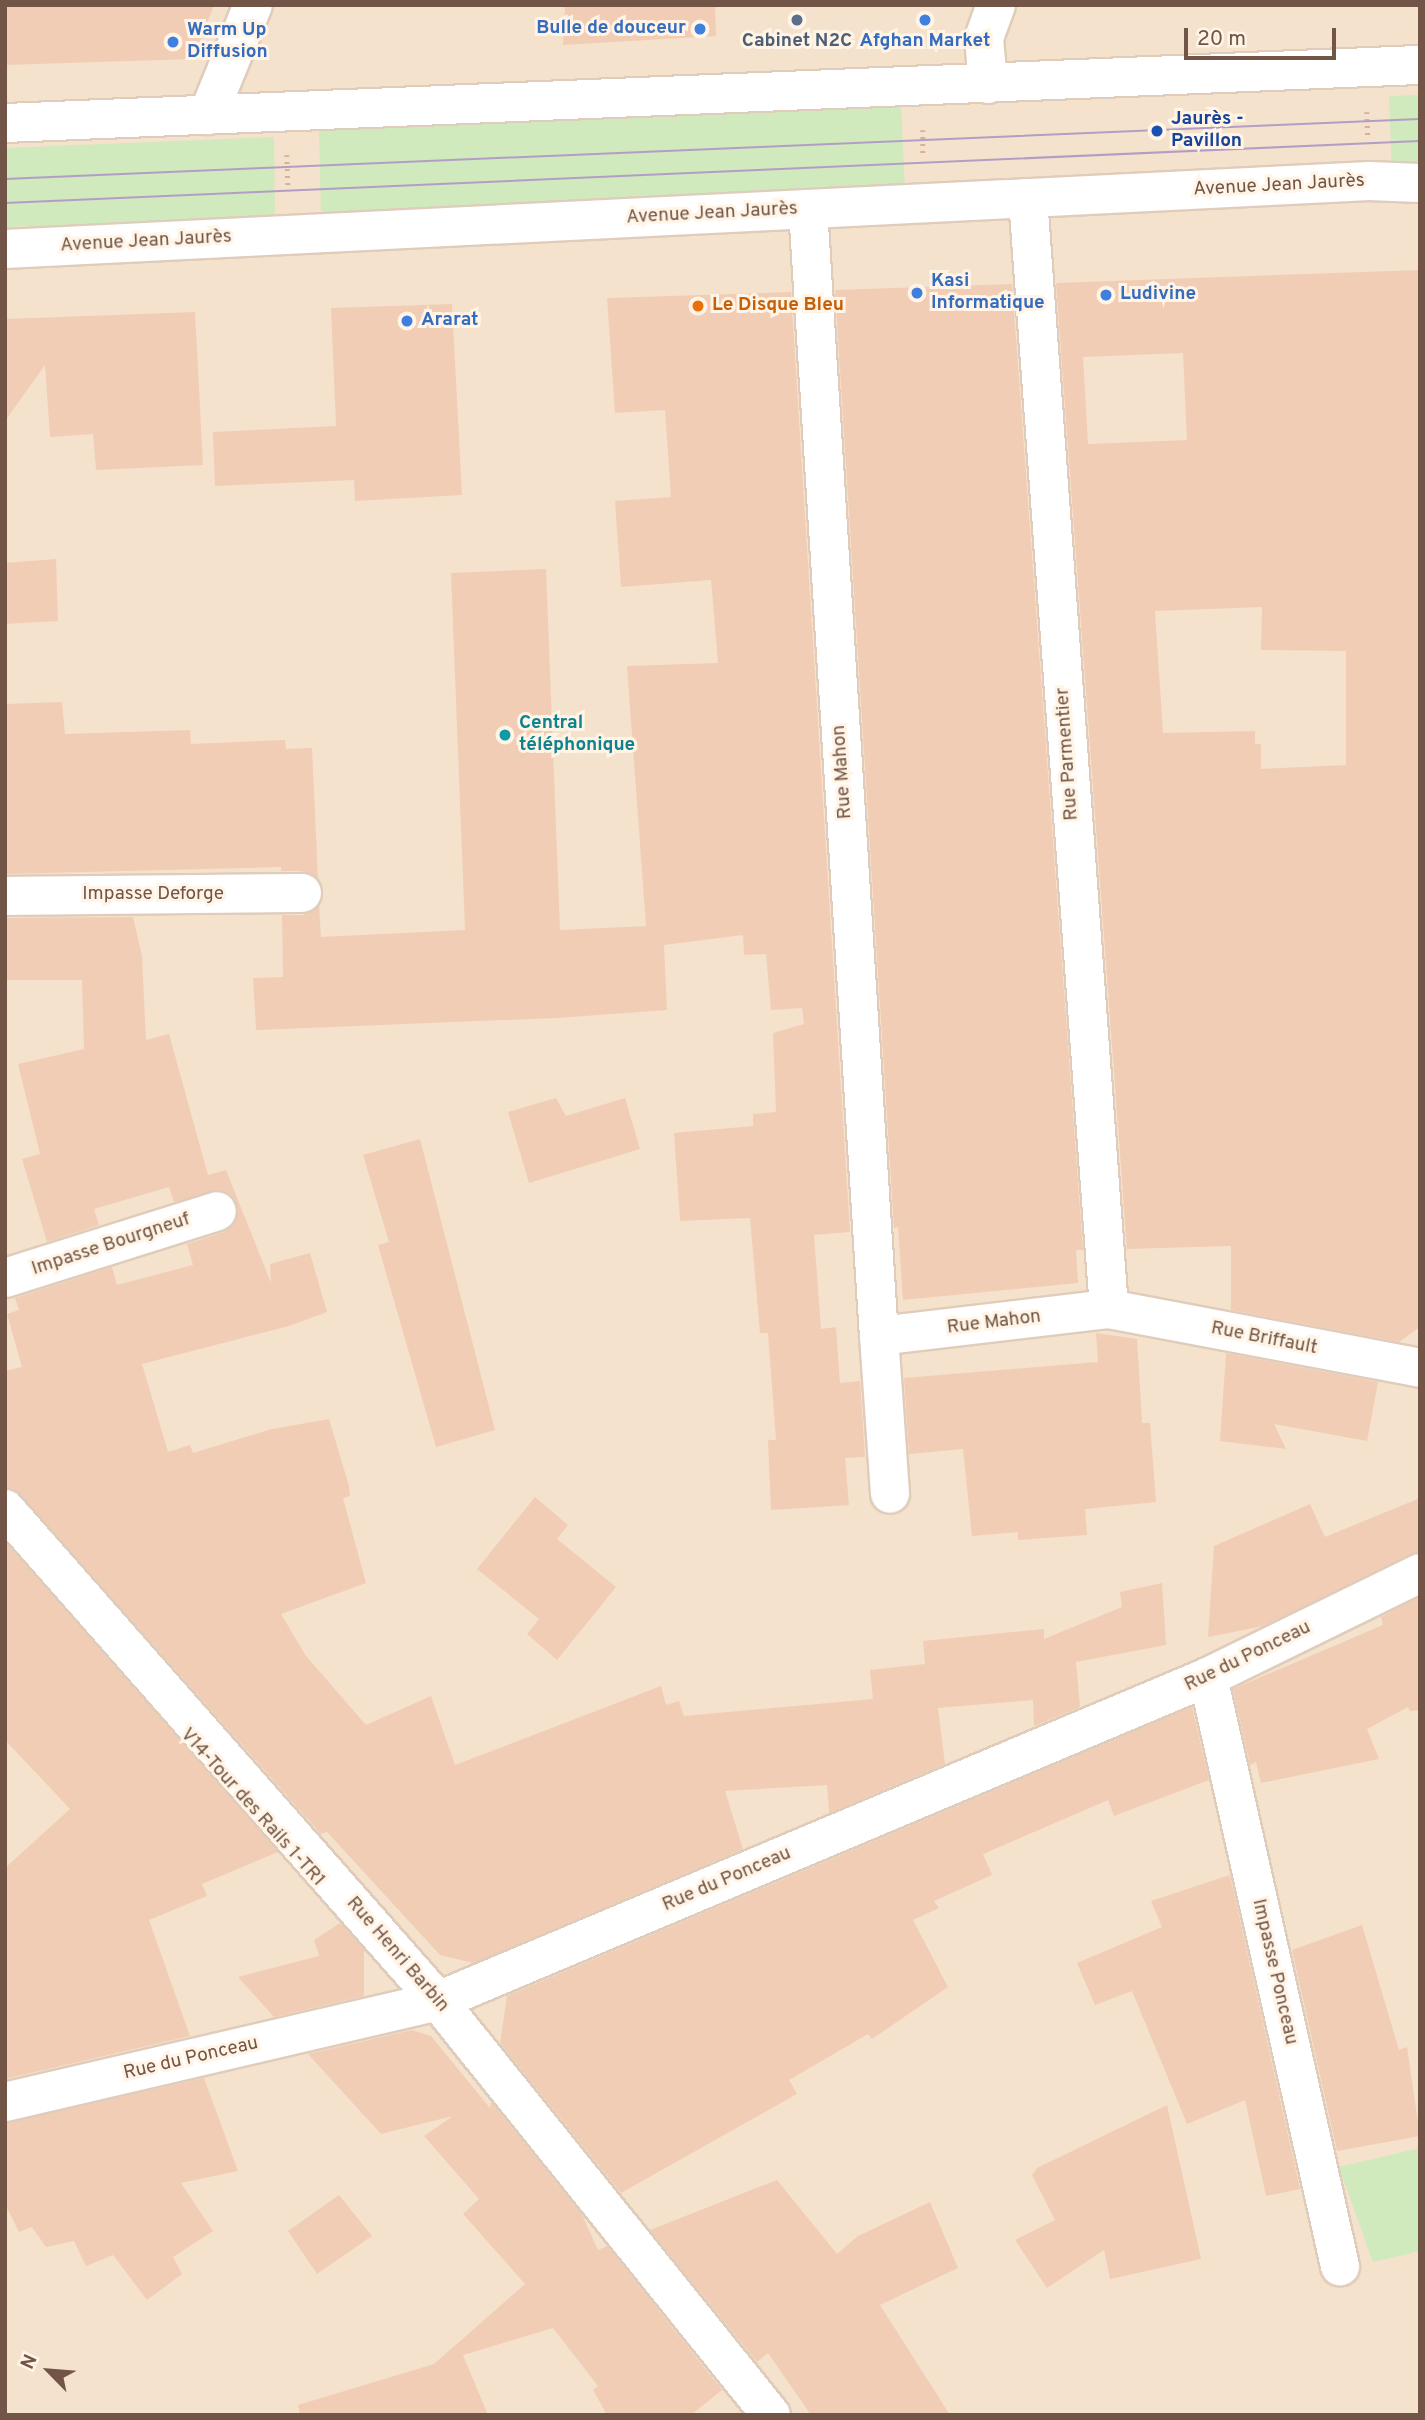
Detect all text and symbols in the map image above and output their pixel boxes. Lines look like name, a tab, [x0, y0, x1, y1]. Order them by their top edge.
marker: Cabinet N2C	[789, 12, 805, 28]
marker: Afghan Market	[917, 12, 933, 28]
scale bar	[1187, 14, 1339, 58]
place label: Bulle de douceur	[536, 18, 686, 40]
place label: Warm Up Diffusion	[187, 20, 268, 64]
marker: Bulle de douceur	[692, 21, 708, 37]
text: 20 m	[1197, 26, 1246, 53]
place label: Cabinet N2C	[742, 31, 852, 53]
place label: Afghan Market	[860, 31, 990, 53]
marker: Warm Up Diffusion	[165, 34, 181, 50]
place label: Jaurès - Pavillon	[1171, 109, 1244, 153]
marker: Jaurès - Pavillon	[1149, 123, 1165, 139]
street label: Avenue Jean Jaurès	[1193, 170, 1365, 202]
street label: Avenue Jean Jaurès	[626, 198, 798, 230]
street label: Avenue Jean Jaurès	[60, 226, 232, 258]
place label: Kasi Informatique	[931, 271, 1045, 315]
place label: Ludivine	[1120, 284, 1196, 306]
marker: Kasi Informatique	[909, 285, 925, 301]
marker: Ludivine	[1098, 287, 1114, 303]
place label: Le Disque Bleu	[712, 295, 844, 317]
marker: Le Disque Bleu	[690, 298, 706, 314]
place label: Ararat	[421, 310, 478, 332]
marker: Ararat	[399, 313, 415, 329]
street label: Rue Parmentier	[1052, 687, 1084, 821]
place label: Central téléphonique	[519, 713, 635, 757]
street label: Rue Mahon	[828, 724, 858, 820]
marker: Central téléphonique	[497, 727, 513, 743]
street label: Impasse Deforge	[82, 884, 224, 906]
street label: Impasse Bourgneuf	[29, 1209, 193, 1281]
street label: Rue Mahon	[946, 1306, 1042, 1340]
street label: Rue Briffault	[1209, 1318, 1319, 1360]
street label: Rue du Ponceau	[1181, 1617, 1315, 1697]
street label: V14-Tour des Rails 1-TR1	[175, 1724, 329, 1892]
street label: Rue du Ponceau	[659, 1843, 795, 1917]
street label: Rue Henri Barbin	[341, 1893, 453, 2017]
street label: Impasse Ponceau	[1246, 1897, 1302, 2047]
street label: Rue du Ponceau	[121, 2032, 261, 2086]
north arrow	[14, 2336, 84, 2406]
text: N	[16, 2351, 44, 2373]

